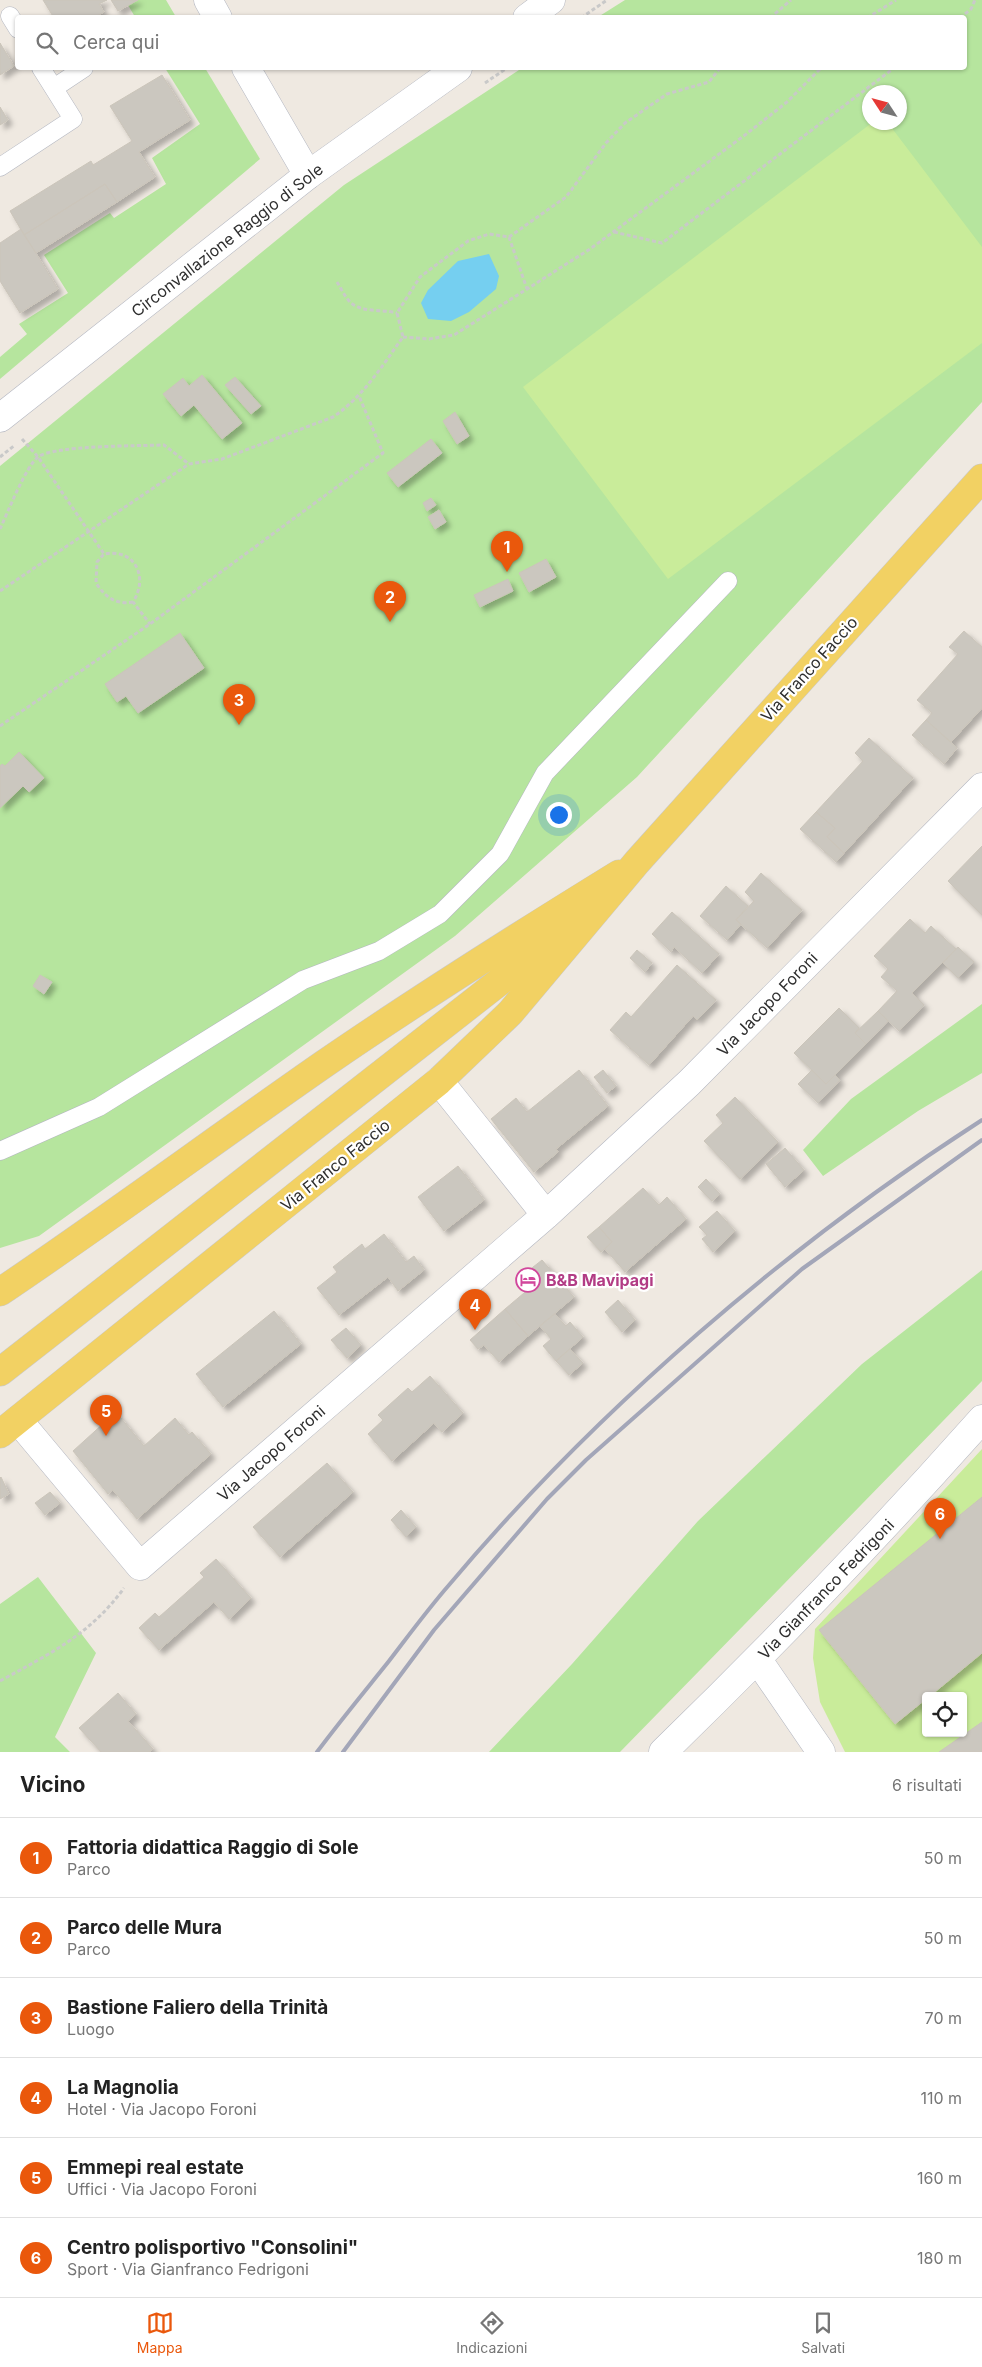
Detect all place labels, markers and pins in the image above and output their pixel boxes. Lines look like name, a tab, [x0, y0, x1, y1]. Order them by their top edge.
pin: 1	[491, 531, 523, 572]
pin: 2	[374, 581, 406, 622]
pin: 3	[223, 684, 255, 725]
hotel icon: B&B Mavipagi	[515, 1267, 541, 1293]
place label: B&B Mavipagi	[546, 1270, 654, 1290]
pin: 4	[459, 1289, 491, 1330]
pin: 5	[90, 1395, 122, 1436]
pin: 6	[924, 1498, 956, 1539]

